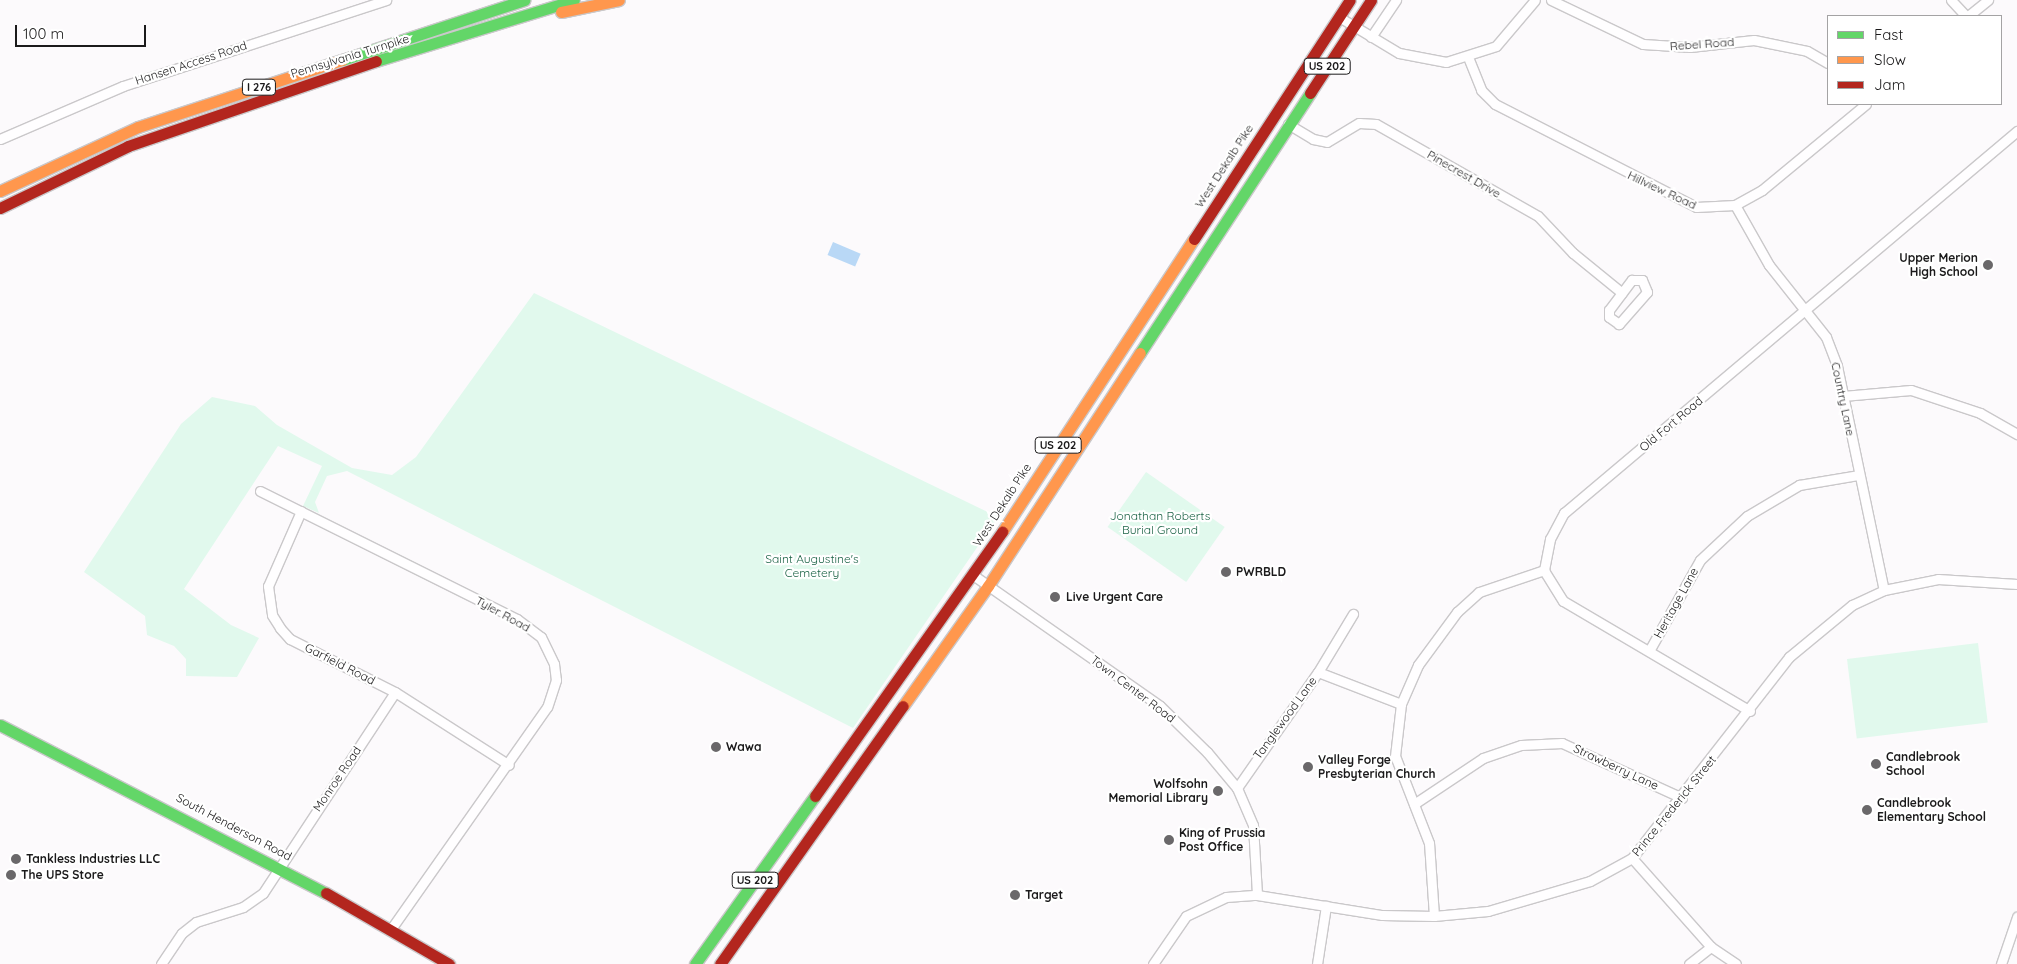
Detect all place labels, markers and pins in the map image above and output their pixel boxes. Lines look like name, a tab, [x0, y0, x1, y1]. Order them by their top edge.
place label: Upper Merion High School	[1899, 251, 1978, 279]
marker: Upper Merion High School	[1982, 259, 1994, 271]
place label: PWRBLD	[1236, 565, 1286, 579]
marker: PWRBLD	[1220, 566, 1232, 578]
marker: Live Urgent Care	[1048, 590, 1062, 604]
place label: Live Urgent Care	[1066, 590, 1163, 604]
place label: Wawa	[726, 740, 761, 754]
marker: Wawa	[710, 741, 722, 753]
place label: Candlebrook School	[1886, 750, 1960, 778]
place label: Valley Forge Presbyterian Church	[1318, 753, 1435, 781]
marker: Candlebrook School	[1870, 758, 1882, 770]
marker: Valley Forge Presbyterian Church	[1302, 761, 1314, 773]
place label: Wolfsohn Memorial Library	[1108, 777, 1208, 805]
marker: Wolfsohn Memorial Library	[1212, 785, 1224, 797]
place label: Candlebrook Elementary School	[1877, 796, 1986, 824]
marker: Candlebrook Elementary School	[1861, 804, 1873, 816]
place label: King of Prussia Post Office	[1179, 826, 1265, 854]
marker: King of Prussia Post Office	[1163, 834, 1175, 846]
place label: Tankless Industries LLC	[26, 852, 160, 866]
marker: Tankless Industries LLC	[10, 853, 22, 865]
place label: The UPS Store	[21, 868, 104, 882]
marker: The UPS Store	[5, 869, 17, 881]
place label: Target	[1025, 888, 1063, 902]
marker: Target	[1009, 889, 1021, 901]

